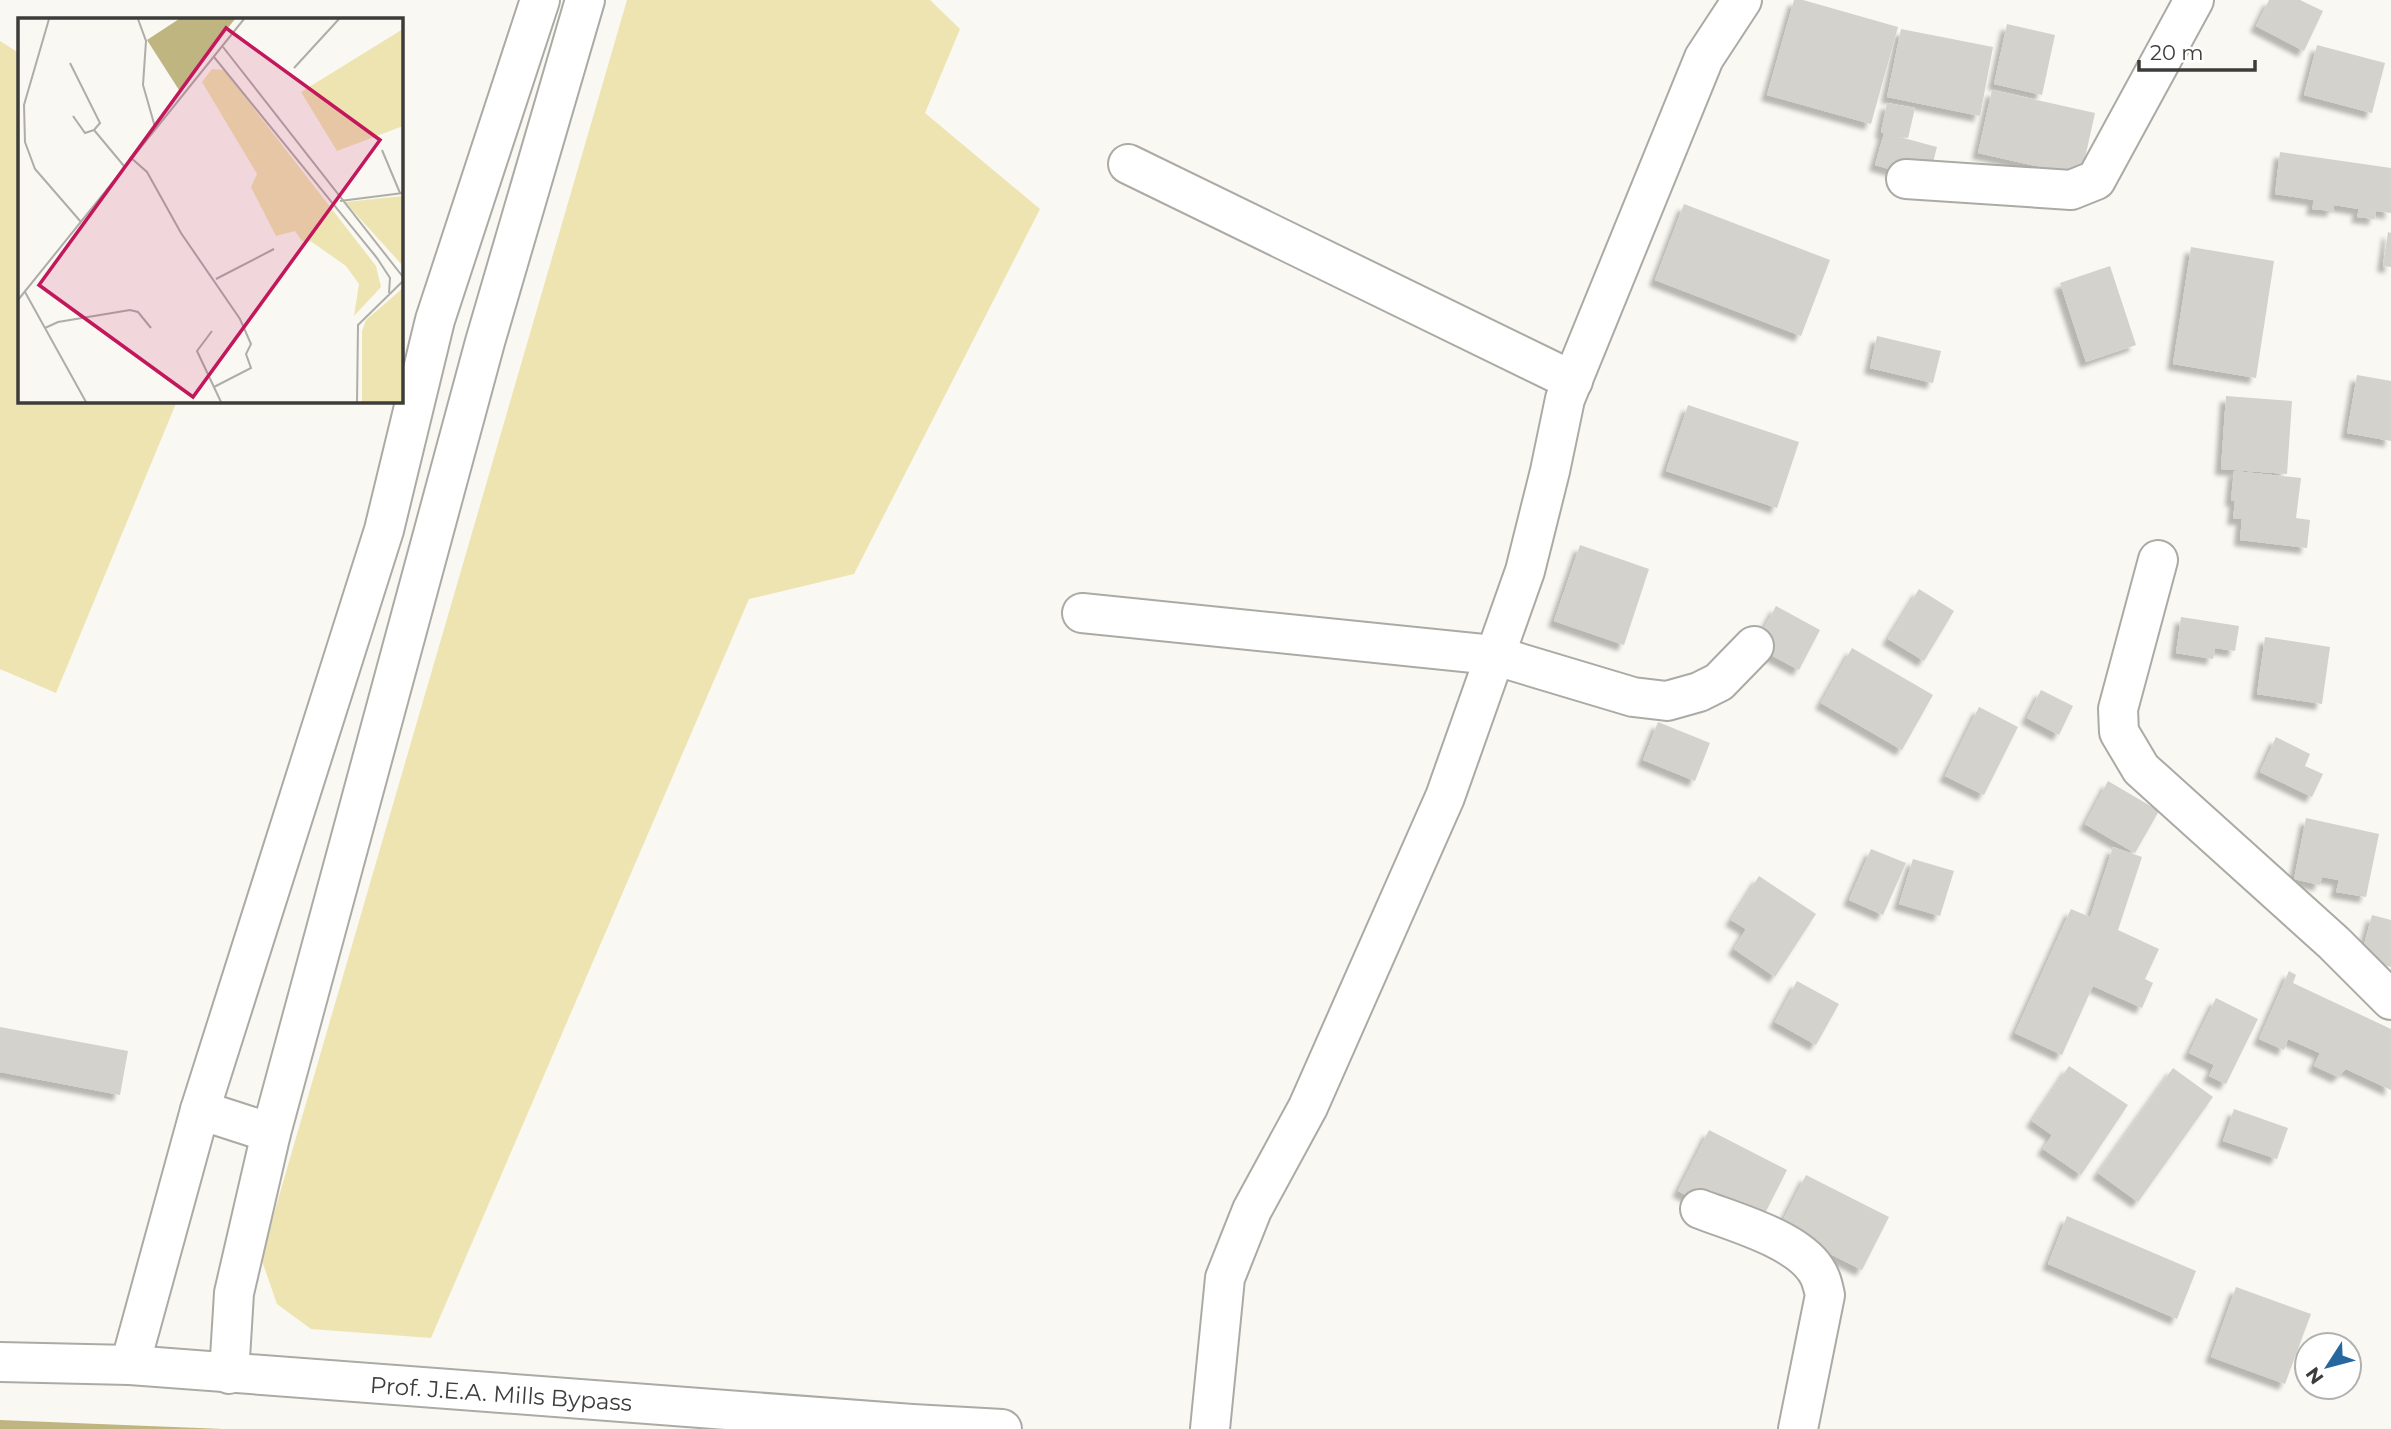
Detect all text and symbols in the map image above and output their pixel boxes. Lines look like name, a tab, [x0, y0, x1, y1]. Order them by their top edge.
inset map	[18, 18, 402, 402]
scale bar	[2139, 28, 2254, 72]
text: 20 m	[2150, 40, 2204, 65]
north arrow	[2293, 1331, 2363, 1401]
text: N	[2301, 1363, 2328, 1389]
street label: Prof. J.E.A. Mills Bypass	[369, 1371, 633, 1417]

